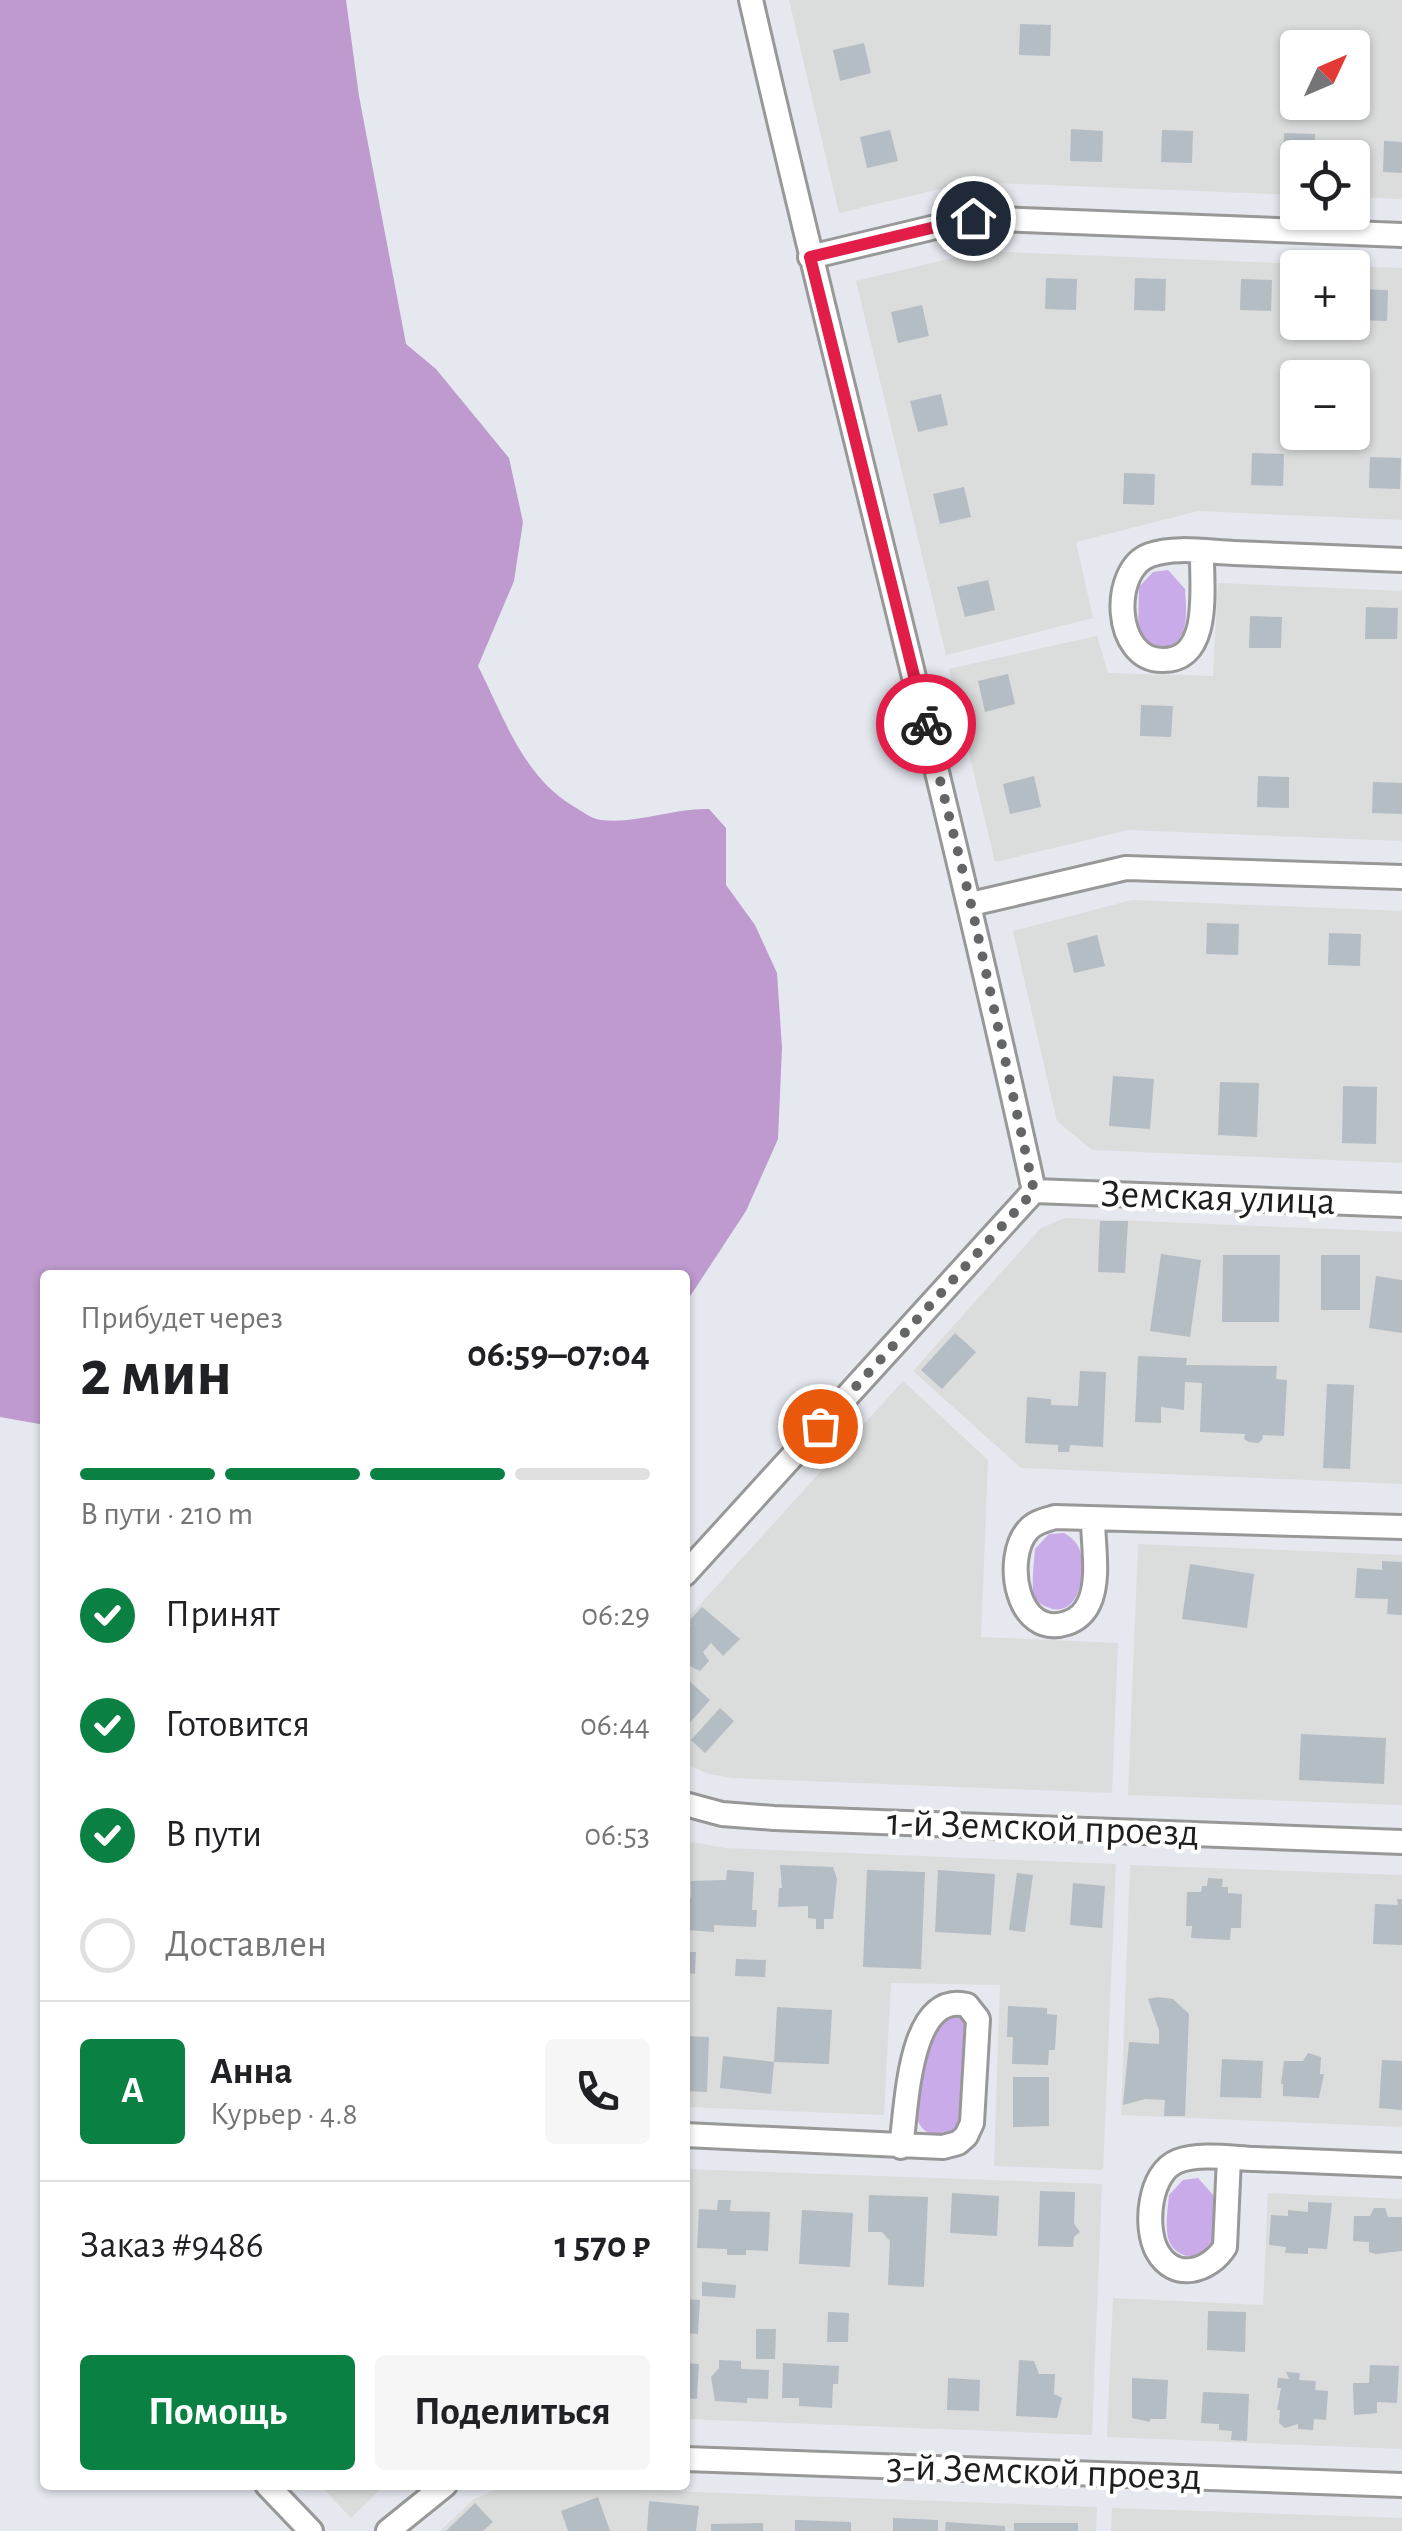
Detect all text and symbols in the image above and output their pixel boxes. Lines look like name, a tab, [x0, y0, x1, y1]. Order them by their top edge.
north arrow	[1280, 30, 1370, 120]
map controls	[1280, 30, 1370, 450]
button: locate	[1280, 140, 1370, 230]
pin	[931, 176, 1016, 261]
icon: home	[946, 191, 1001, 246]
button: +	[1280, 250, 1370, 340]
button: −	[1280, 360, 1370, 450]
courier	[876, 674, 976, 774]
icon: bike	[899, 697, 954, 752]
street label: Земская улица	[1100, 1174, 1336, 1222]
text: Прибудет через	[80, 1302, 283, 1334]
text: 06:59–07:04	[467, 1336, 650, 1374]
text: 2 мин	[80, 1342, 232, 1407]
pin	[778, 1384, 863, 1469]
icon: bag	[793, 1399, 848, 1454]
text: В пути · 210 m	[80, 1498, 253, 1530]
icon: check	[80, 1588, 135, 1643]
text: Принят	[165, 1596, 280, 1634]
text: 06:29	[581, 1599, 650, 1631]
icon: check	[80, 1698, 135, 1753]
text: Готовится	[165, 1706, 310, 1744]
text: 06:44	[580, 1709, 650, 1741]
street label: 1-й Земской проезд	[886, 1803, 1200, 1853]
icon: check	[80, 1808, 135, 1863]
text: В пути	[165, 1816, 262, 1854]
text: 06:53	[584, 1819, 650, 1851]
text: Доставлен	[165, 1926, 327, 1964]
button: phone	[545, 2039, 650, 2144]
text: Анна	[210, 2053, 293, 2091]
text: А	[121, 2072, 144, 2110]
text: Курьер · 4.8	[210, 2098, 358, 2130]
text: Заказ #9486	[80, 2227, 264, 2265]
text: 1 570 ₽	[554, 2227, 650, 2265]
button: Помощь	[80, 2355, 355, 2470]
button: Поделиться	[375, 2355, 650, 2470]
street label: 3-й Земской проезд	[886, 2447, 1202, 2497]

